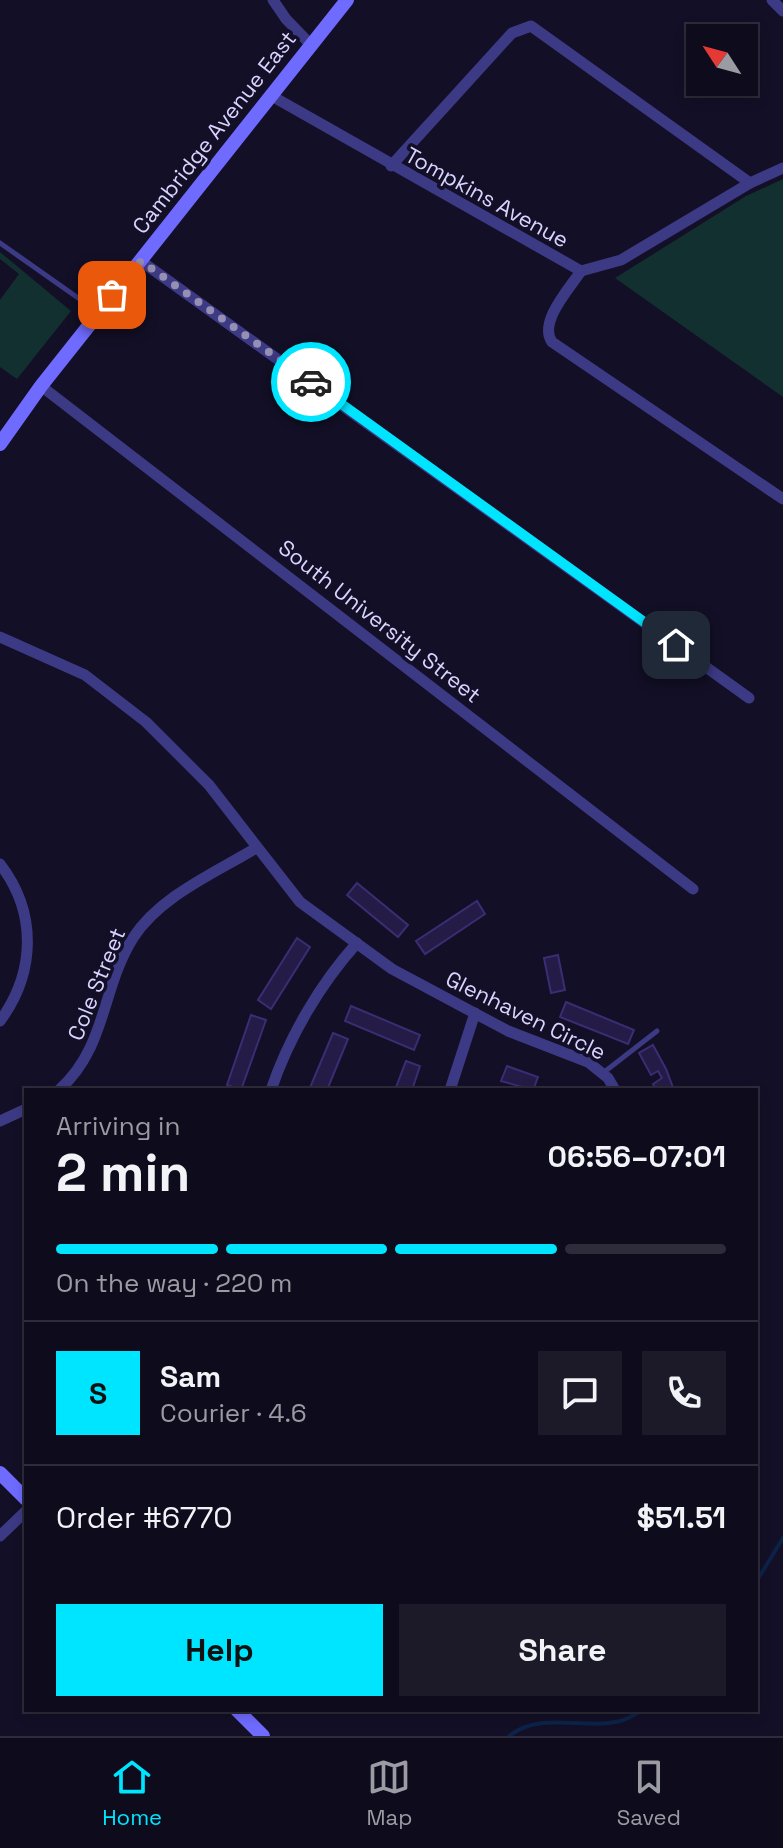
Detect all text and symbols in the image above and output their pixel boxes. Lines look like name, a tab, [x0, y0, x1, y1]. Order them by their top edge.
north arrow	[686, 24, 758, 96]
map controls	[686, 24, 758, 96]
street label: Cambridge Avenue East	[126, 25, 302, 239]
street label: Tompkins Avenue	[400, 140, 574, 254]
pin	[78, 261, 146, 329]
icon: bag	[90, 273, 134, 317]
courier	[271, 342, 351, 422]
icon: car	[289, 360, 333, 404]
street label: South University Street	[273, 533, 487, 709]
pin	[642, 611, 710, 679]
icon: home	[654, 623, 698, 667]
street label: Cole Street	[61, 924, 131, 1044]
street label: Glenhaven Circle	[441, 964, 611, 1066]
text: Arriving in	[56, 1109, 180, 1143]
text: 06:56–07:01	[548, 1137, 726, 1176]
text: 2 min	[56, 1140, 190, 1206]
text: On the way · 220 m	[56, 1266, 292, 1300]
button: chat	[538, 1351, 622, 1435]
button: phone	[642, 1351, 726, 1435]
text: Sam	[160, 1357, 221, 1396]
text: S	[89, 1374, 107, 1413]
text: Courier · 4.6	[160, 1396, 307, 1430]
text: Order #6770	[56, 1498, 233, 1537]
text: $51.51	[637, 1498, 726, 1537]
button: Help	[56, 1604, 383, 1696]
button: Share	[399, 1604, 726, 1696]
tab: Home	[102, 1755, 162, 1831]
tab: Map	[366, 1755, 412, 1831]
tab: Saved	[617, 1755, 681, 1831]

